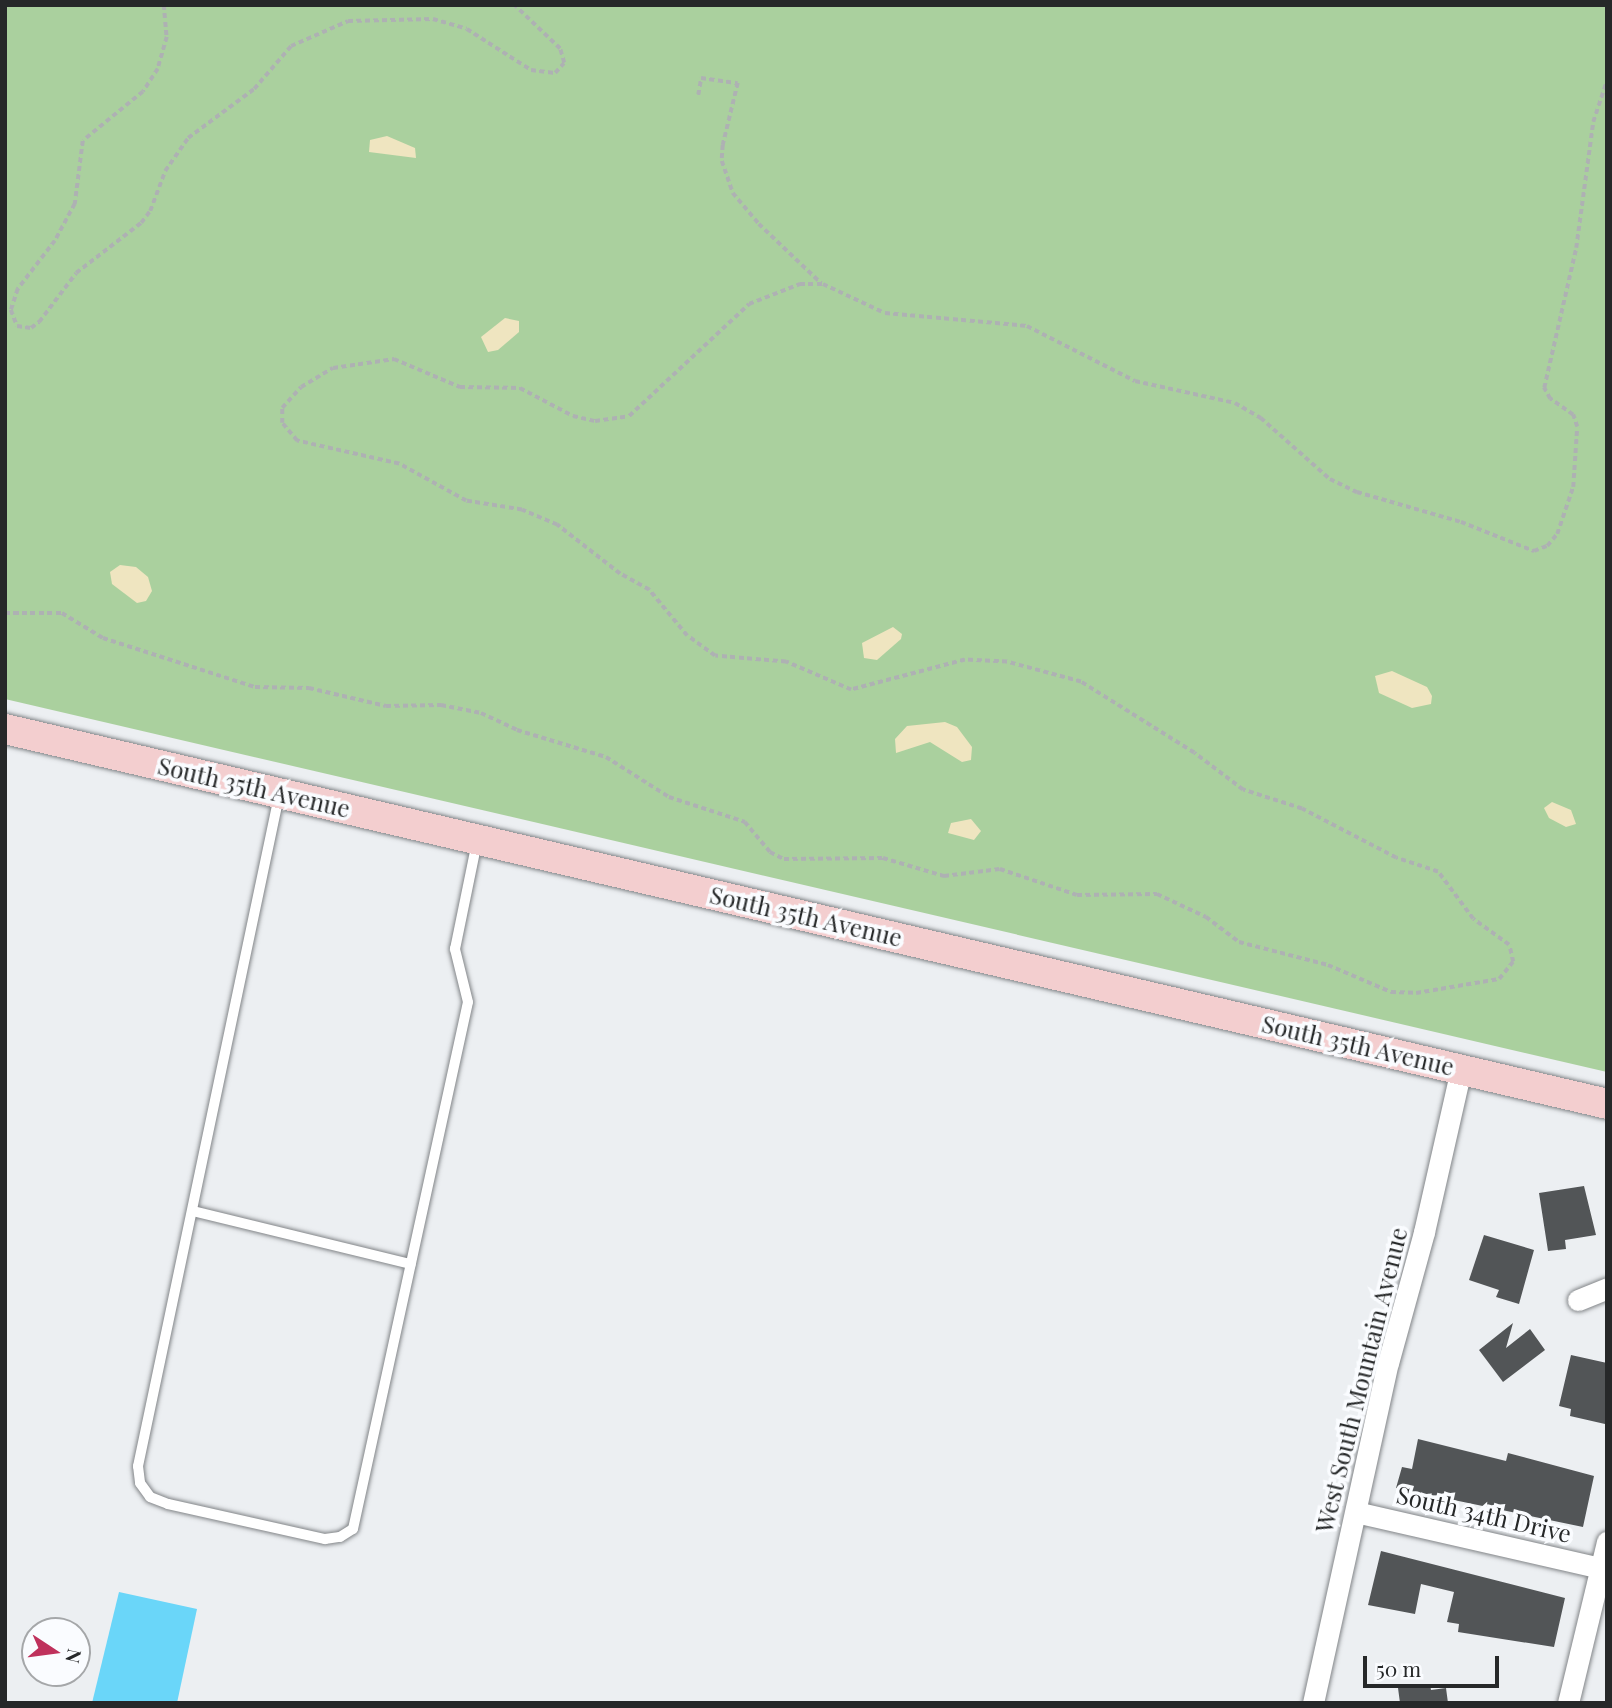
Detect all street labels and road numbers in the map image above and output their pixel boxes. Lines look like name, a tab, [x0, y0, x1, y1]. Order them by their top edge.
street label: South 35th Avenue	[155, 751, 353, 823]
street label: South 35th Avenue	[707, 880, 905, 952]
street label: South 35th Avenue	[1259, 1009, 1457, 1081]
street label: West South Mountain Avenue	[1309, 1224, 1413, 1536]
street label: South 34th Drive	[1394, 1480, 1574, 1548]

